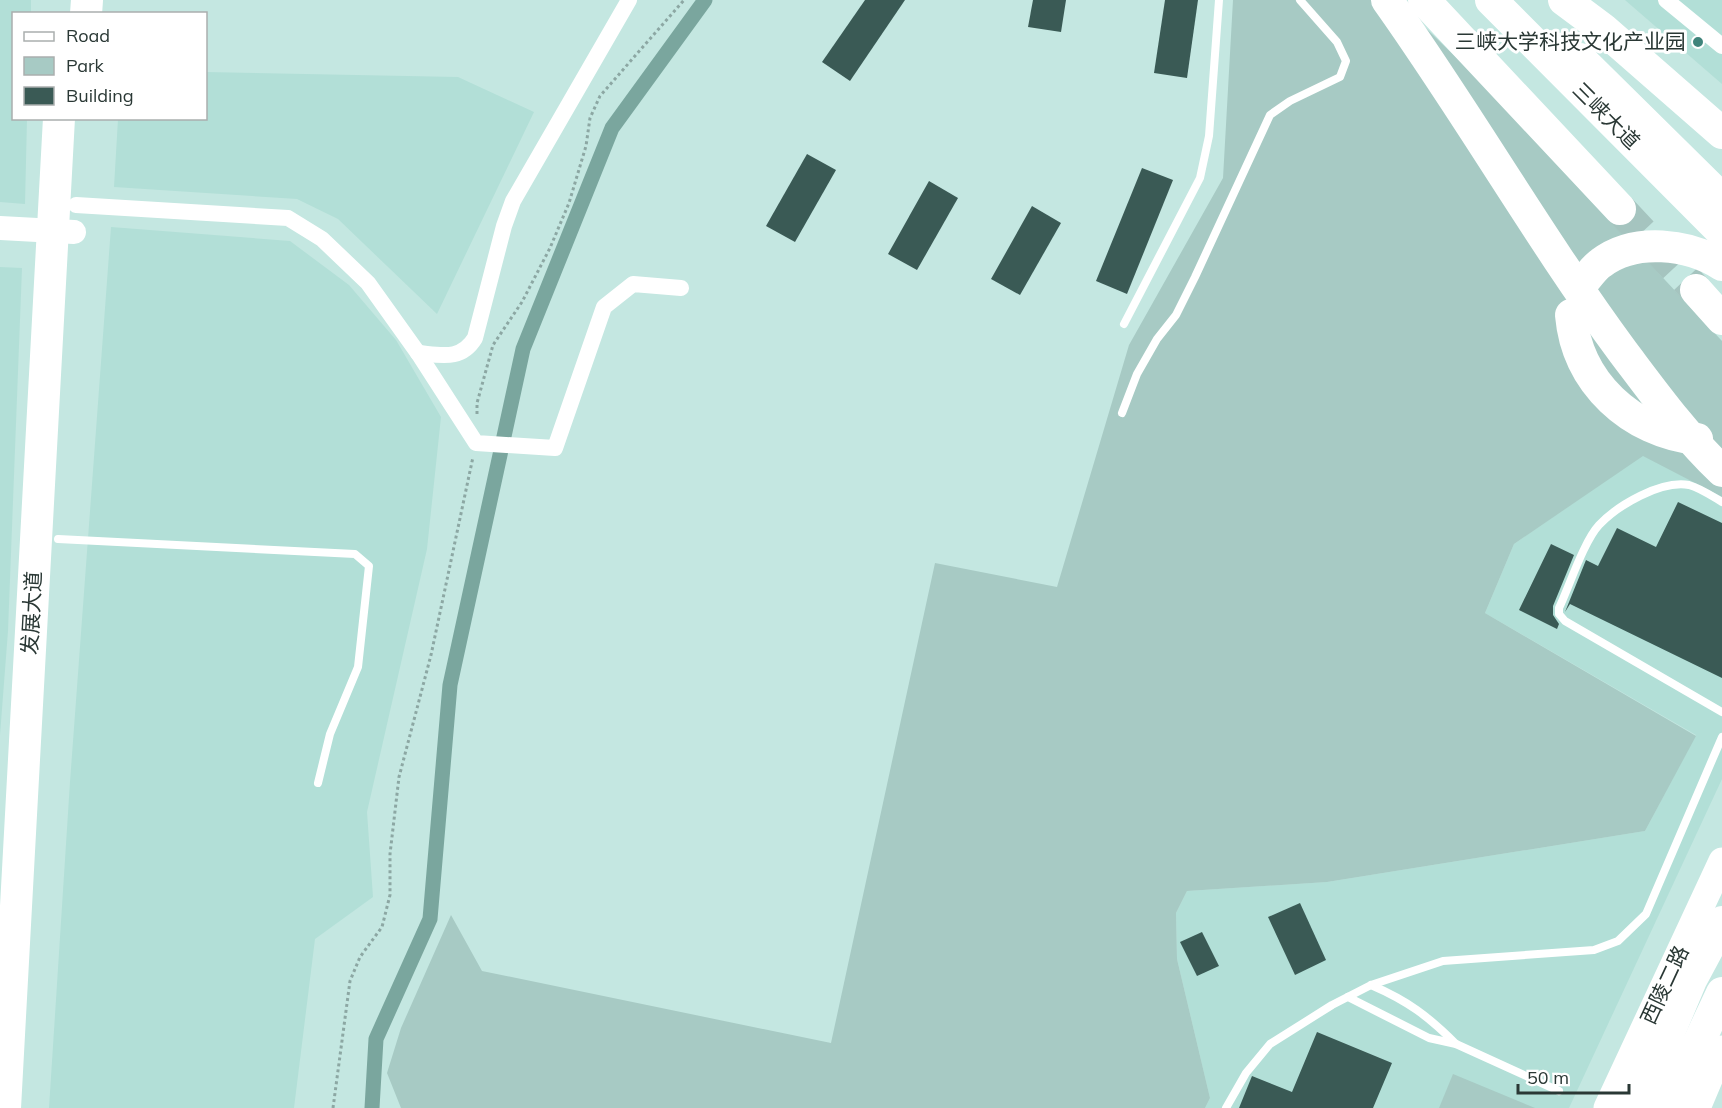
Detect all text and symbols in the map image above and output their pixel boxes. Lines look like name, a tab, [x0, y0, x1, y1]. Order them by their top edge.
legend	[12, 12, 207, 120]
text: Road	[66, 24, 110, 47]
place label: 三峡大学科技文化产业园	[1455, 28, 1686, 54]
marker: 三峡大学科技文化产业园	[1691, 35, 1705, 49]
text: Park	[66, 54, 105, 77]
street label: 三峡大道	[1568, 76, 1646, 154]
text: Building	[66, 84, 134, 107]
street label: 发展大道	[16, 570, 46, 656]
street label: 西陵二路	[1635, 941, 1694, 1028]
scale bar	[1518, 1057, 1629, 1095]
text: 50 m	[1527, 1066, 1569, 1089]

